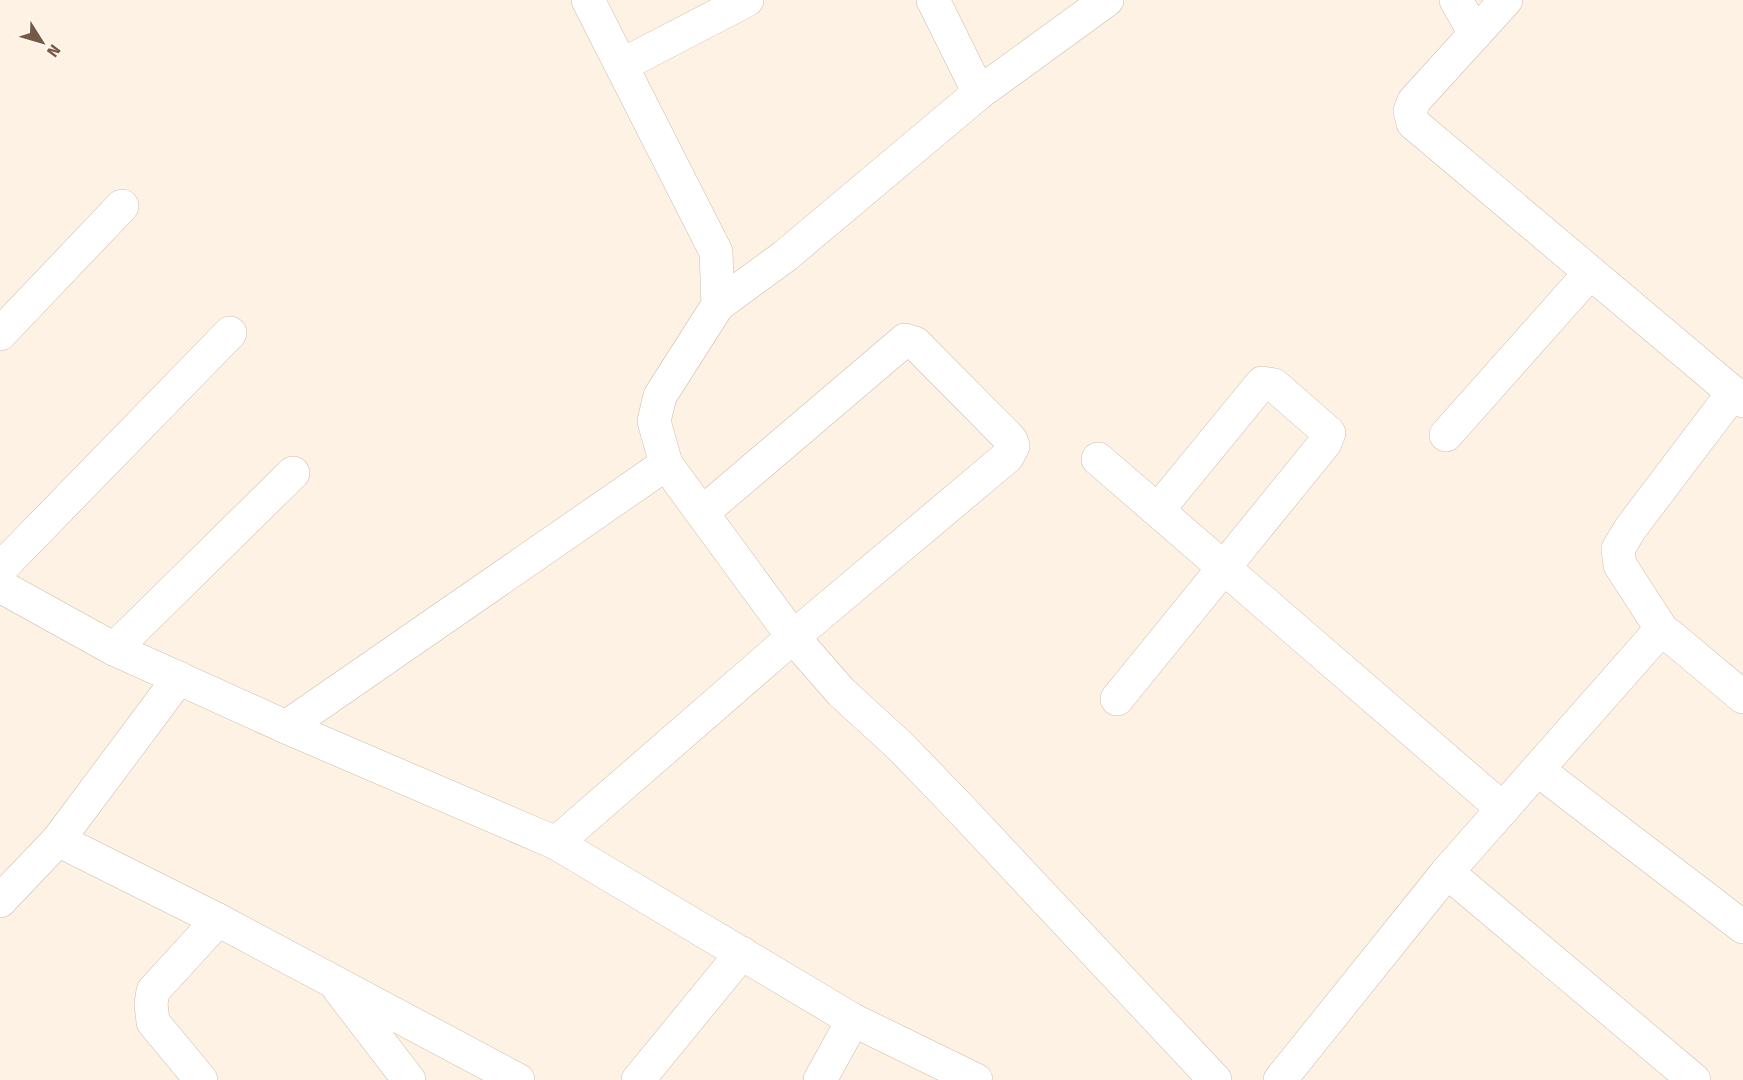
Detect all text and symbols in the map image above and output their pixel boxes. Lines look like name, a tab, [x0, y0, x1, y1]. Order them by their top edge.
north arrow	[12, 12, 72, 72]
text: N	[43, 41, 64, 61]

